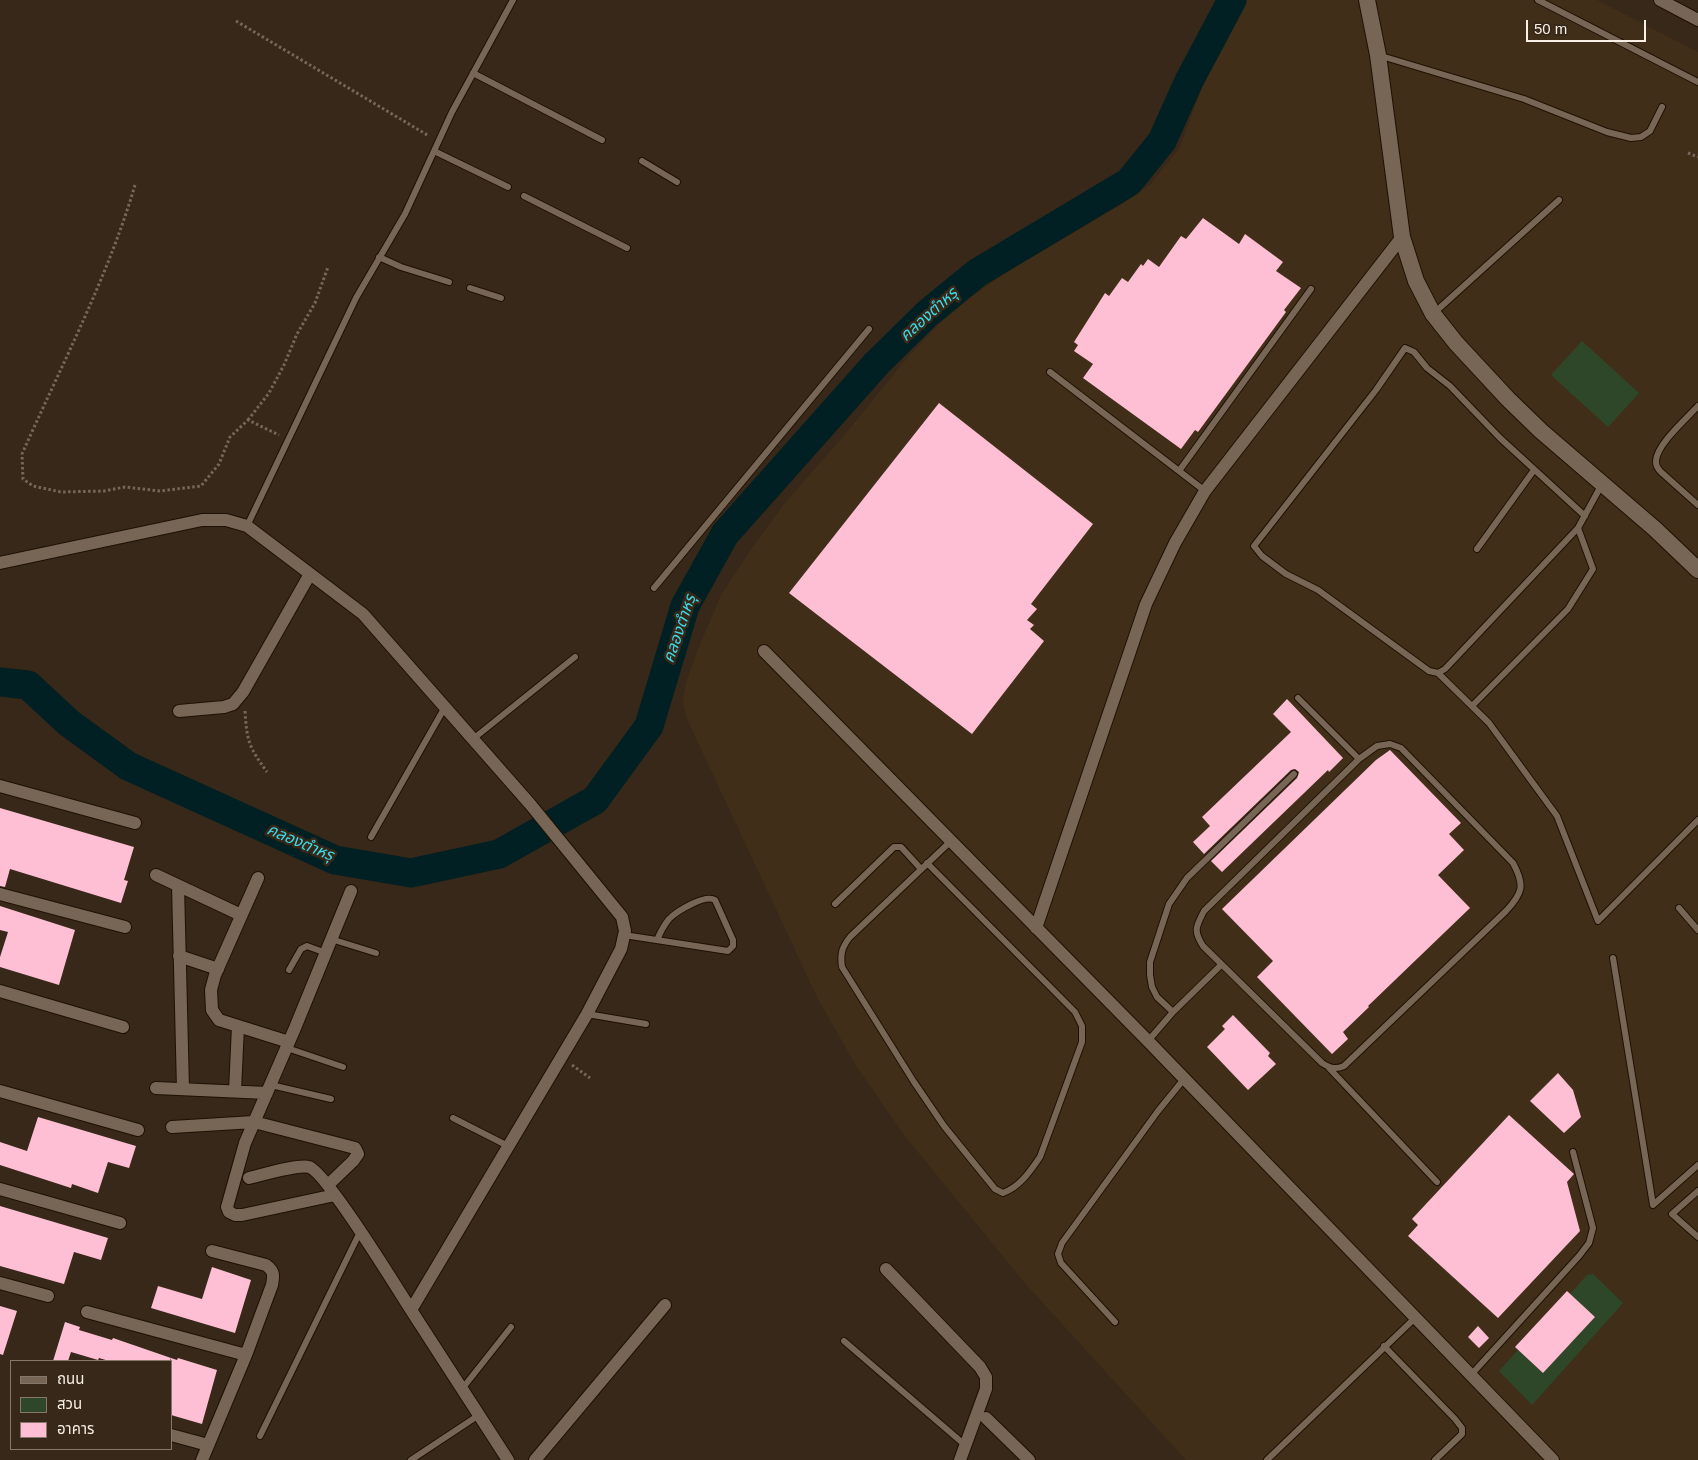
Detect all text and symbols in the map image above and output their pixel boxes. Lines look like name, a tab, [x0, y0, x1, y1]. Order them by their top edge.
scale bar	[1528, 10, 1648, 42]
text: 50 m	[1534, 20, 1567, 37]
water label: คลองตำหรุ	[896, 284, 962, 346]
water label: คลองตำหรุ	[659, 592, 701, 666]
water label: คลองตำหรุ	[264, 820, 336, 866]
legend	[10, 1360, 172, 1450]
text: ถนน	[57, 1370, 84, 1387]
text: สวน	[57, 1395, 82, 1412]
text: อาคาร	[57, 1420, 94, 1437]

